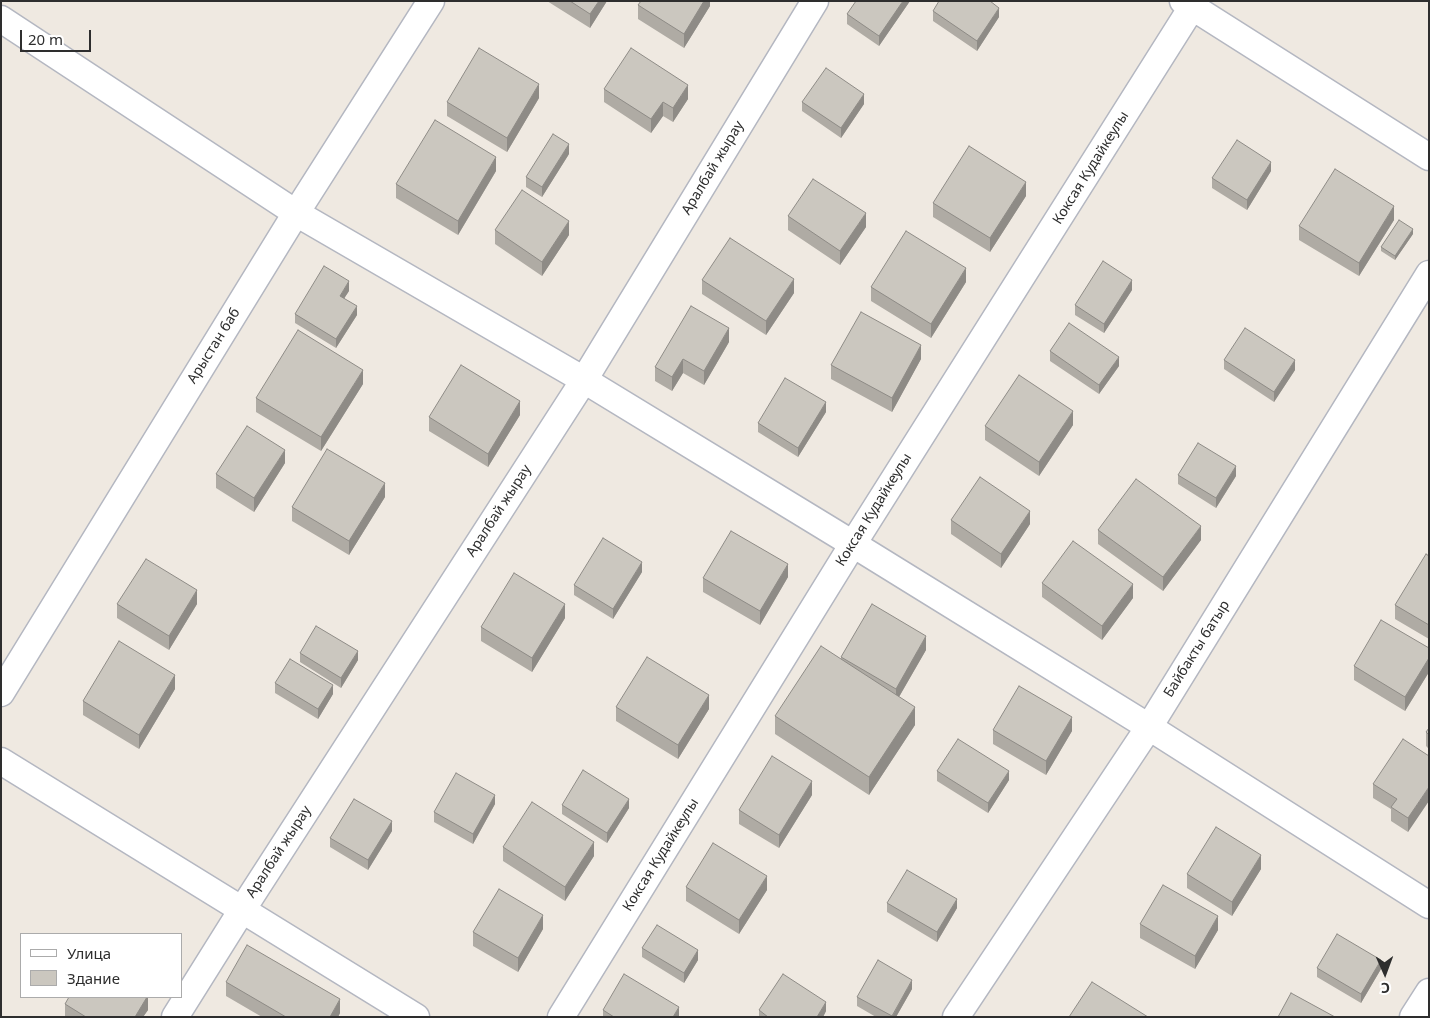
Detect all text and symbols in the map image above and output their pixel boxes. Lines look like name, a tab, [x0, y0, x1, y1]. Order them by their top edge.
scale bar	[22, 20, 94, 52]
text: 20 m	[28, 29, 63, 49]
street label: Коксая Кудайкеулы	[1049, 108, 1133, 228]
street label: Аралбай жырау	[678, 118, 748, 218]
street label: Арыстан баб	[184, 305, 244, 387]
street label: Коксая Кудайкеулы	[832, 450, 916, 570]
street label: Аралбай жырау	[463, 462, 535, 560]
street label: Байбакты батыр	[1160, 597, 1234, 701]
street label: Коксая Кудайкеулы	[619, 795, 703, 915]
street label: Аралбай жырау	[243, 803, 315, 901]
legend	[20, 933, 182, 998]
text: Улица	[67, 943, 111, 963]
north arrow	[1360, 948, 1410, 998]
text: Здание	[67, 968, 120, 988]
text: С	[1381, 979, 1390, 998]

